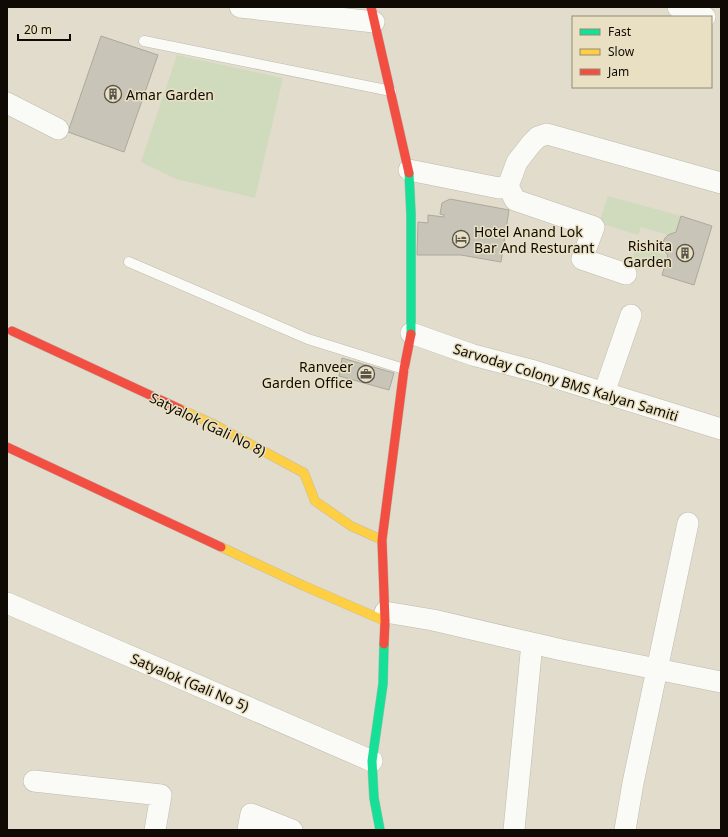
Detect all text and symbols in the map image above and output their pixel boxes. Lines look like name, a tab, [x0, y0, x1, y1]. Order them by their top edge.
scale bar	[18, 16, 70, 42]
legend	[572, 16, 712, 88]
text: 20 m	[24, 21, 52, 38]
text: Fast	[608, 23, 632, 40]
text: Slow	[608, 43, 635, 60]
text: Jam	[607, 63, 629, 80]
building icon: Amar Garden	[103, 84, 123, 104]
place label: Amar Garden	[126, 85, 214, 104]
place label: Hotel Anand Lok Bar And Resturant	[474, 222, 594, 257]
hotel icon: Hotel Anand Lok Bar And Resturant	[451, 229, 471, 249]
place label: Rishita Garden	[623, 236, 672, 271]
building icon: Rishita Garden	[675, 243, 695, 263]
street label: Sarvoday Colony BMS Kalyan Samiti	[451, 339, 681, 425]
place label: Ranveer Garden Office	[262, 357, 353, 392]
office icon: Ranveer Garden Office	[356, 364, 376, 384]
street label: Satyalok (Gali No 8)	[147, 388, 269, 460]
street label: Satyalok (Gali No 5)	[128, 648, 252, 716]

